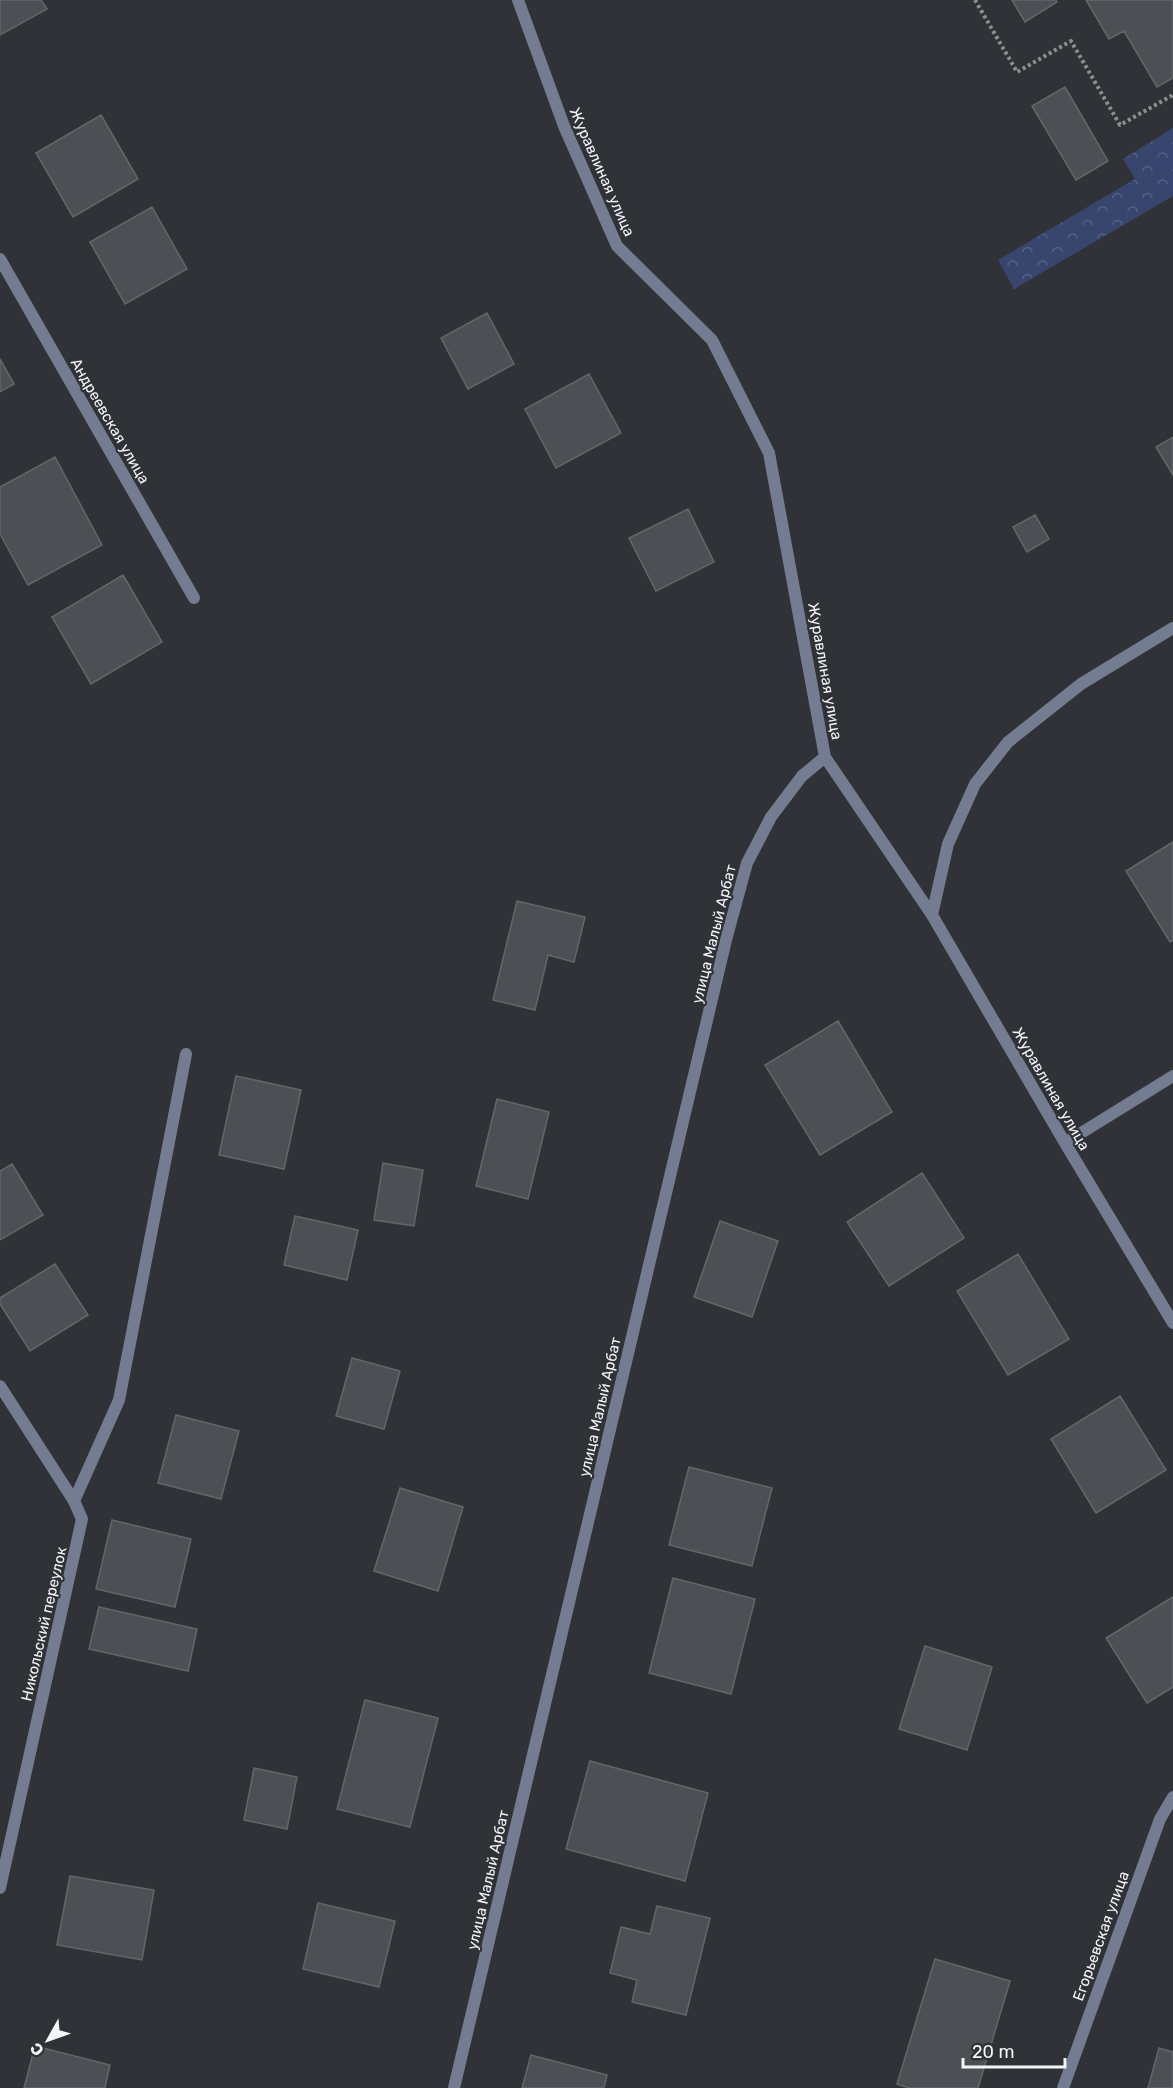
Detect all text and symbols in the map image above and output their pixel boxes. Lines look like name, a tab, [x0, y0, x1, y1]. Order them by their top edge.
street label: Журавлиная улица	[566, 105, 638, 239]
street label: Андреевская улица	[67, 355, 153, 487]
street label: Журавлиная улица	[804, 601, 846, 741]
street label: улица Малый Арбат	[688, 862, 740, 1005]
street label: Журавлиная улица	[1008, 1024, 1094, 1154]
street label: улица Малый Арбат	[575, 1335, 625, 1479]
street label: Никольский переулок	[17, 1545, 71, 1703]
street label: улица Малый Арбат	[463, 1808, 513, 1952]
street label: Егорьевская улица	[1069, 1869, 1133, 2003]
north arrow	[18, 2010, 78, 2070]
scale bar	[963, 2031, 1065, 2069]
text: С	[26, 2039, 48, 2060]
text: 20 m	[972, 2041, 1014, 2063]

